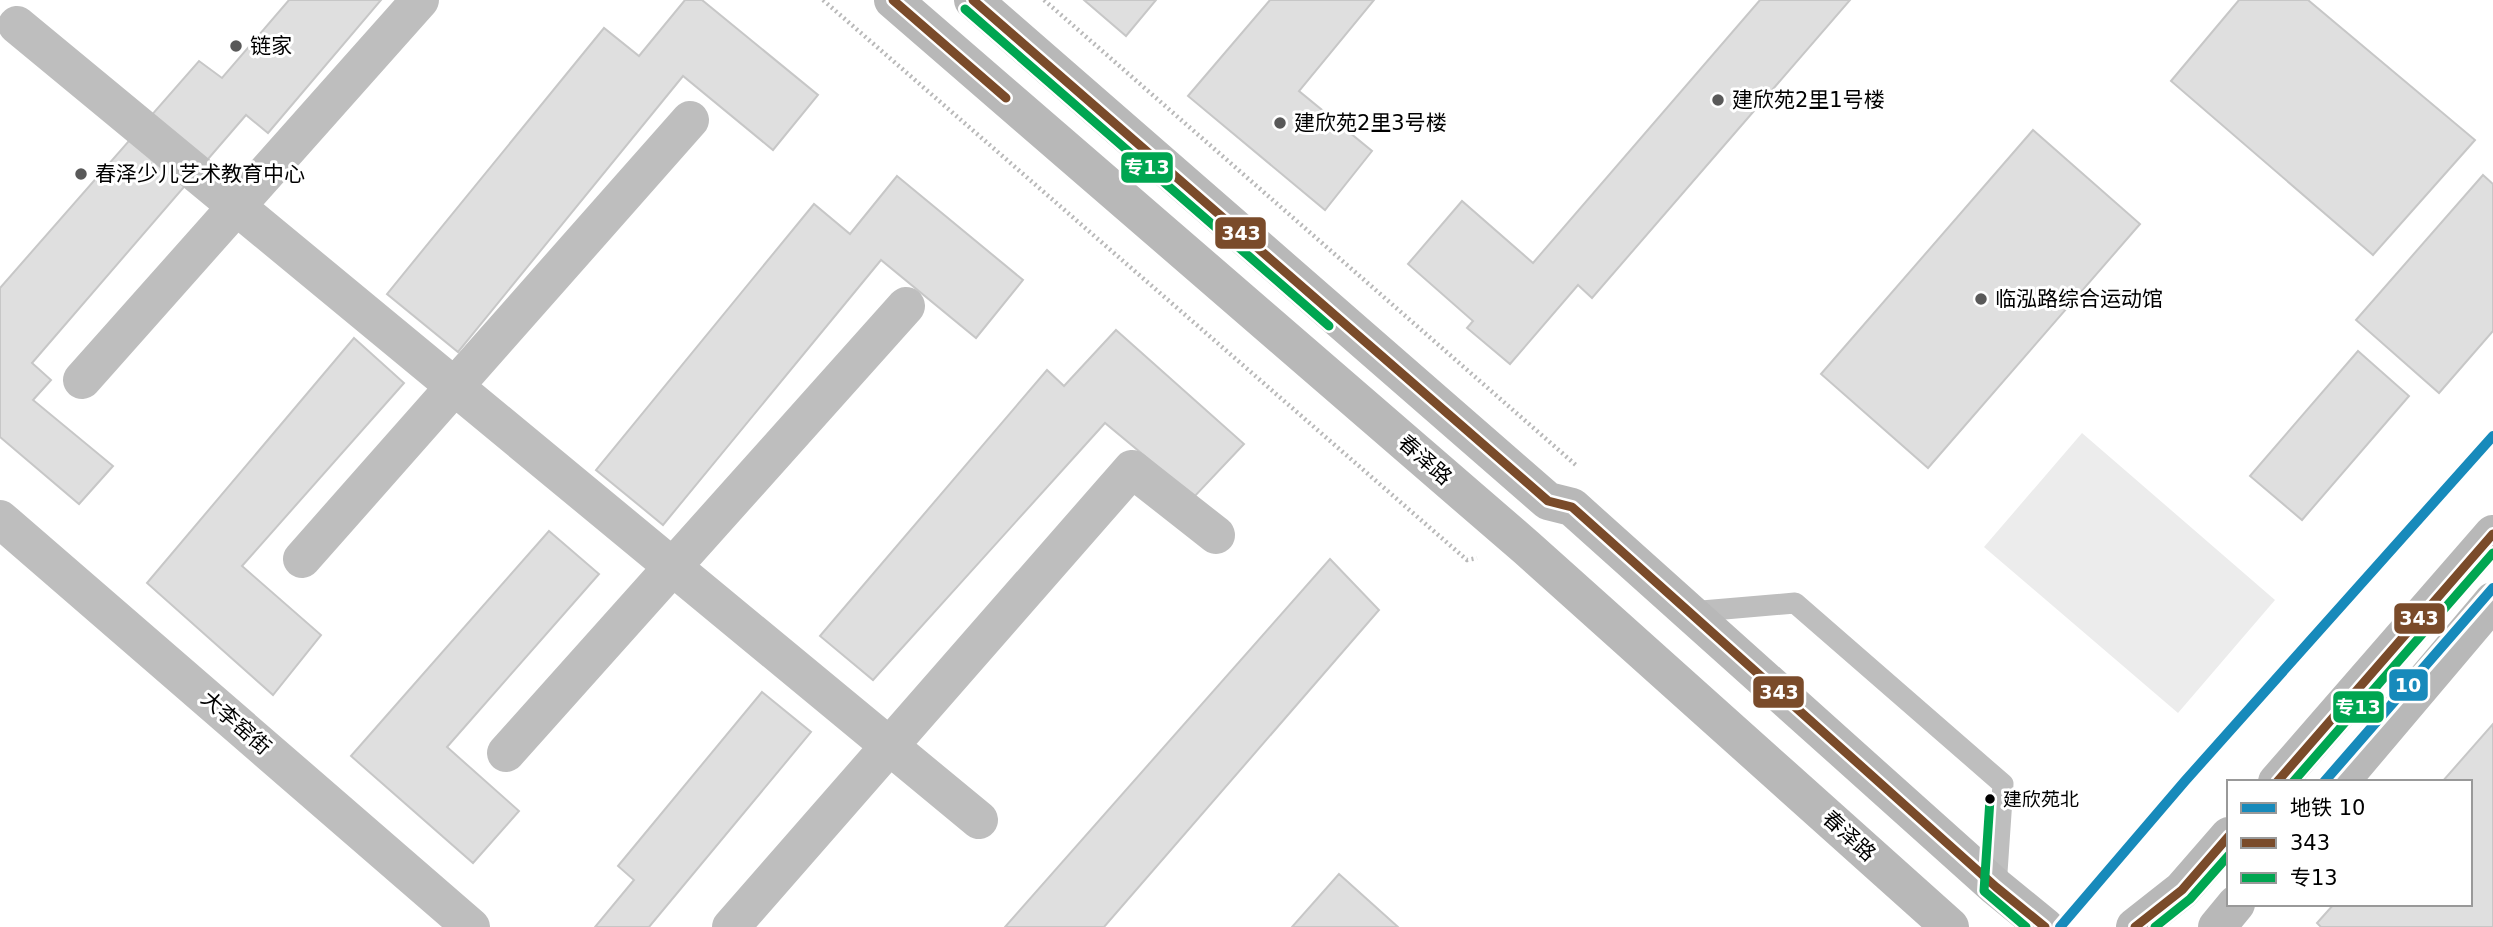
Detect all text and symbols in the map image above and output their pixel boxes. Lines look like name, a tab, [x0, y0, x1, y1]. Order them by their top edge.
place label: 链家	[250, 34, 292, 58]
marker: 链家	[228, 38, 244, 54]
place label: 建欣苑2里1号楼	[1732, 88, 1885, 112]
marker: 建欣苑2里1号楼	[1710, 92, 1726, 108]
place label: 建欣苑2里3号楼	[1294, 111, 1447, 135]
marker: 建欣苑2里3号楼	[1272, 115, 1288, 131]
line badge: 专13	[1120, 151, 1174, 184]
text: 专13	[1124, 156, 1170, 178]
place label: 春泽少儿艺术教育中心	[95, 162, 305, 186]
marker: 春泽少儿艺术教育中心	[73, 166, 89, 182]
line badge: 343	[1214, 216, 1267, 250]
text: 343	[1221, 222, 1261, 244]
place label: 临泓路综合运动馆	[1995, 287, 2163, 311]
marker: 临泓路综合运动馆	[1973, 291, 1989, 307]
street label: 春泽路	[1393, 430, 1457, 490]
line badge: 343	[2393, 602, 2446, 635]
text: 343	[2399, 607, 2439, 629]
line badge: 10	[2388, 668, 2429, 702]
text: 10	[2395, 674, 2421, 696]
line badge: 343	[1752, 675, 1805, 709]
text: 343	[1759, 681, 1799, 703]
street label: 大李窑街	[196, 686, 276, 760]
line badge: 专13	[2332, 690, 2385, 724]
text: 专13	[2335, 696, 2381, 718]
legend	[2227, 780, 2472, 906]
place label: 建欣苑北	[2003, 788, 2079, 810]
marker: 建欣苑北	[1983, 792, 1997, 806]
text: 地铁 10	[2290, 796, 2365, 820]
street label: 春泽路	[1818, 806, 1880, 866]
text: 343	[2290, 831, 2330, 855]
text: 专13	[2290, 866, 2338, 890]

